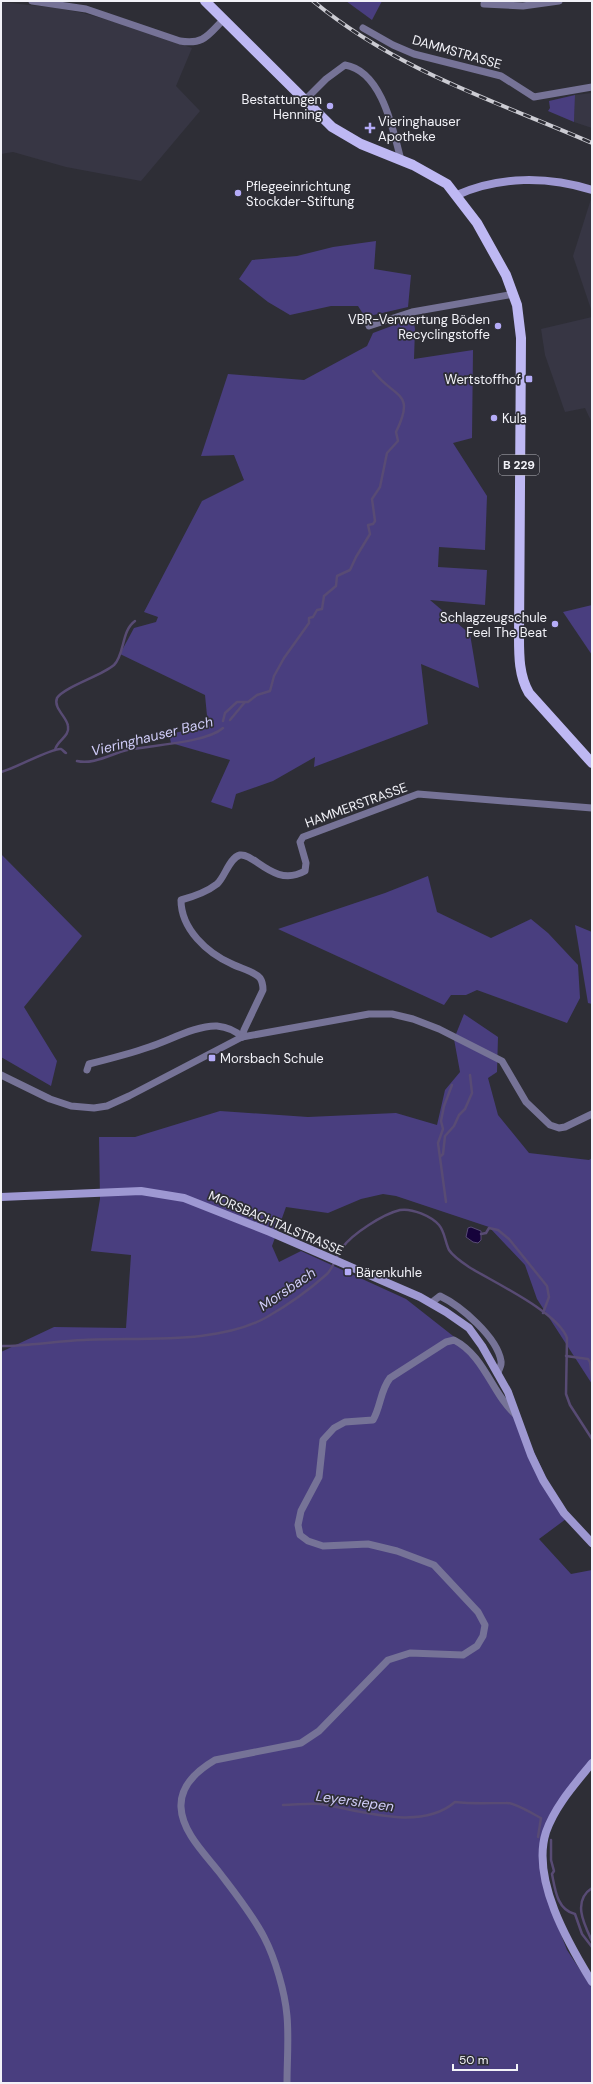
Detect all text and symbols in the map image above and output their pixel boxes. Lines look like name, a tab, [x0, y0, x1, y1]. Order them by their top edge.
street label: DAMMSTRASSE	[410, 31, 504, 73]
place label: Bestattungen Henning	[242, 91, 322, 123]
marker: Bestattungen Henning	[325, 101, 335, 111]
place label: Vieringhauser Apotheke	[378, 113, 461, 145]
marker: Vieringhauser Apotheke	[365, 123, 375, 133]
place label: Pflegeeinrichtung Stockder-Stiftung	[246, 178, 355, 210]
marker: Pflegeeinrichtung Stockder-Stiftung	[233, 188, 243, 198]
place label: VBR-Verwertung Böden Recyclingstoffe	[348, 311, 490, 343]
marker: VBR-Verwertung Böden Recyclingstoffe	[493, 321, 503, 331]
place label: Wertstoffhof	[444, 371, 522, 388]
marker: Wertstoffhof	[524, 374, 534, 384]
place label: Kula	[502, 410, 527, 427]
marker: Kula	[489, 413, 499, 423]
road number: B 229	[499, 455, 539, 475]
place label: Schlagzeugschule Feel The Beat	[440, 609, 547, 641]
marker: Schlagzeugschule Feel The Beat	[550, 619, 560, 629]
water label: Vieringhauser Bach	[89, 712, 215, 760]
street label: HAMMERSTRASSE	[302, 779, 410, 831]
place label: Morsbach Schule	[220, 1050, 324, 1067]
marker: Morsbach Schule	[207, 1053, 217, 1063]
street label: MORSBACHTALSTRASSE	[206, 1187, 346, 1259]
water label: Morsbach	[255, 1263, 319, 1315]
place label: Bärenkuhle	[356, 1264, 422, 1281]
marker: Bärenkuhle	[343, 1267, 353, 1277]
water label: Leyersiepen	[315, 1787, 395, 1815]
scale bar	[453, 2046, 517, 2072]
text: 50 m	[459, 2052, 488, 2068]

